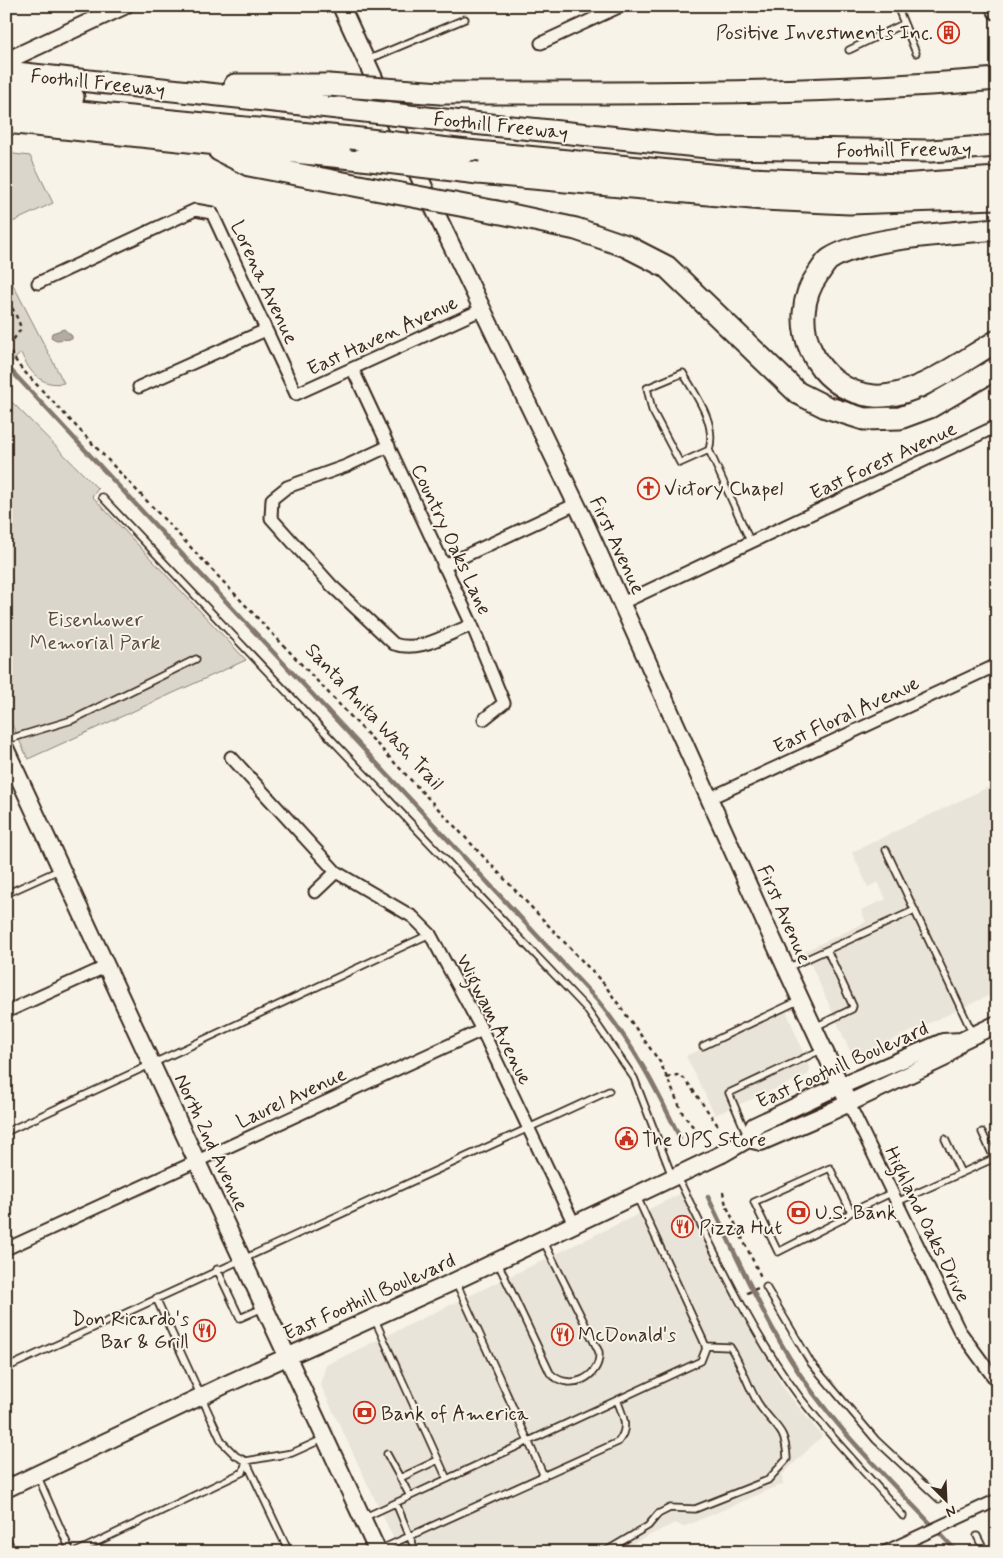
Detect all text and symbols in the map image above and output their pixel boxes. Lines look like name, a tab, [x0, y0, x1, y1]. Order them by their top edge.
place label: Positive Investments Inc.	[716, 20, 933, 47]
building icon: Positive Investments Inc.	[937, 20, 961, 44]
street label: Foothill Freeway	[29, 63, 167, 104]
street label: Foothill Freeway	[432, 106, 570, 147]
street label: Foothill Freeway	[836, 136, 972, 165]
street label: Lorena Avenue	[223, 217, 304, 349]
street label: East Haven Avenue	[303, 290, 462, 383]
street label: East Forest Avenue	[806, 415, 962, 507]
street label: Country Oaks Lane	[404, 460, 497, 620]
church icon: Victory Chapel	[636, 476, 660, 500]
place label: Victory Chapel	[664, 476, 783, 503]
street label: First Avenue	[582, 492, 651, 599]
park label: Eisenhower Memorial Park	[30, 607, 160, 657]
street label: Santa Anita Wash Trail	[299, 638, 449, 796]
street label: East Floral Avenue	[769, 670, 924, 761]
street label: First Avenue	[750, 861, 817, 968]
street label: Wigwam Avenue	[447, 950, 538, 1091]
street label: East Foothill Boulevard	[752, 1015, 933, 1115]
street label: Laurel Avenue	[232, 1061, 351, 1136]
street label: North 2nd Avenue	[167, 1070, 254, 1216]
public building icon: The UPS Store	[614, 1127, 638, 1151]
place label: The UPS Store	[642, 1127, 766, 1154]
street label: Highland Oaks Drive	[875, 1142, 976, 1308]
bank icon: U.S. Bank	[787, 1200, 811, 1224]
place label: U.S. Bank	[815, 1200, 897, 1227]
restaurant icon: Pizza Hut	[671, 1215, 695, 1239]
place label: Pizza Hut	[699, 1215, 782, 1242]
street label: East Foothill Boulevard	[279, 1247, 460, 1347]
place label: Don Ricardo's Bar & Grill	[72, 1306, 189, 1356]
restaurant icon: Don Ricardo's Bar & Grill	[193, 1318, 217, 1342]
restaurant icon: McDonald's	[550, 1322, 574, 1346]
place label: McDonald's	[578, 1322, 676, 1349]
bank icon: Bank of America	[353, 1401, 377, 1425]
place label: Bank of America	[381, 1401, 530, 1428]
north arrow	[920, 1476, 970, 1526]
text: N	[943, 1501, 959, 1521]

